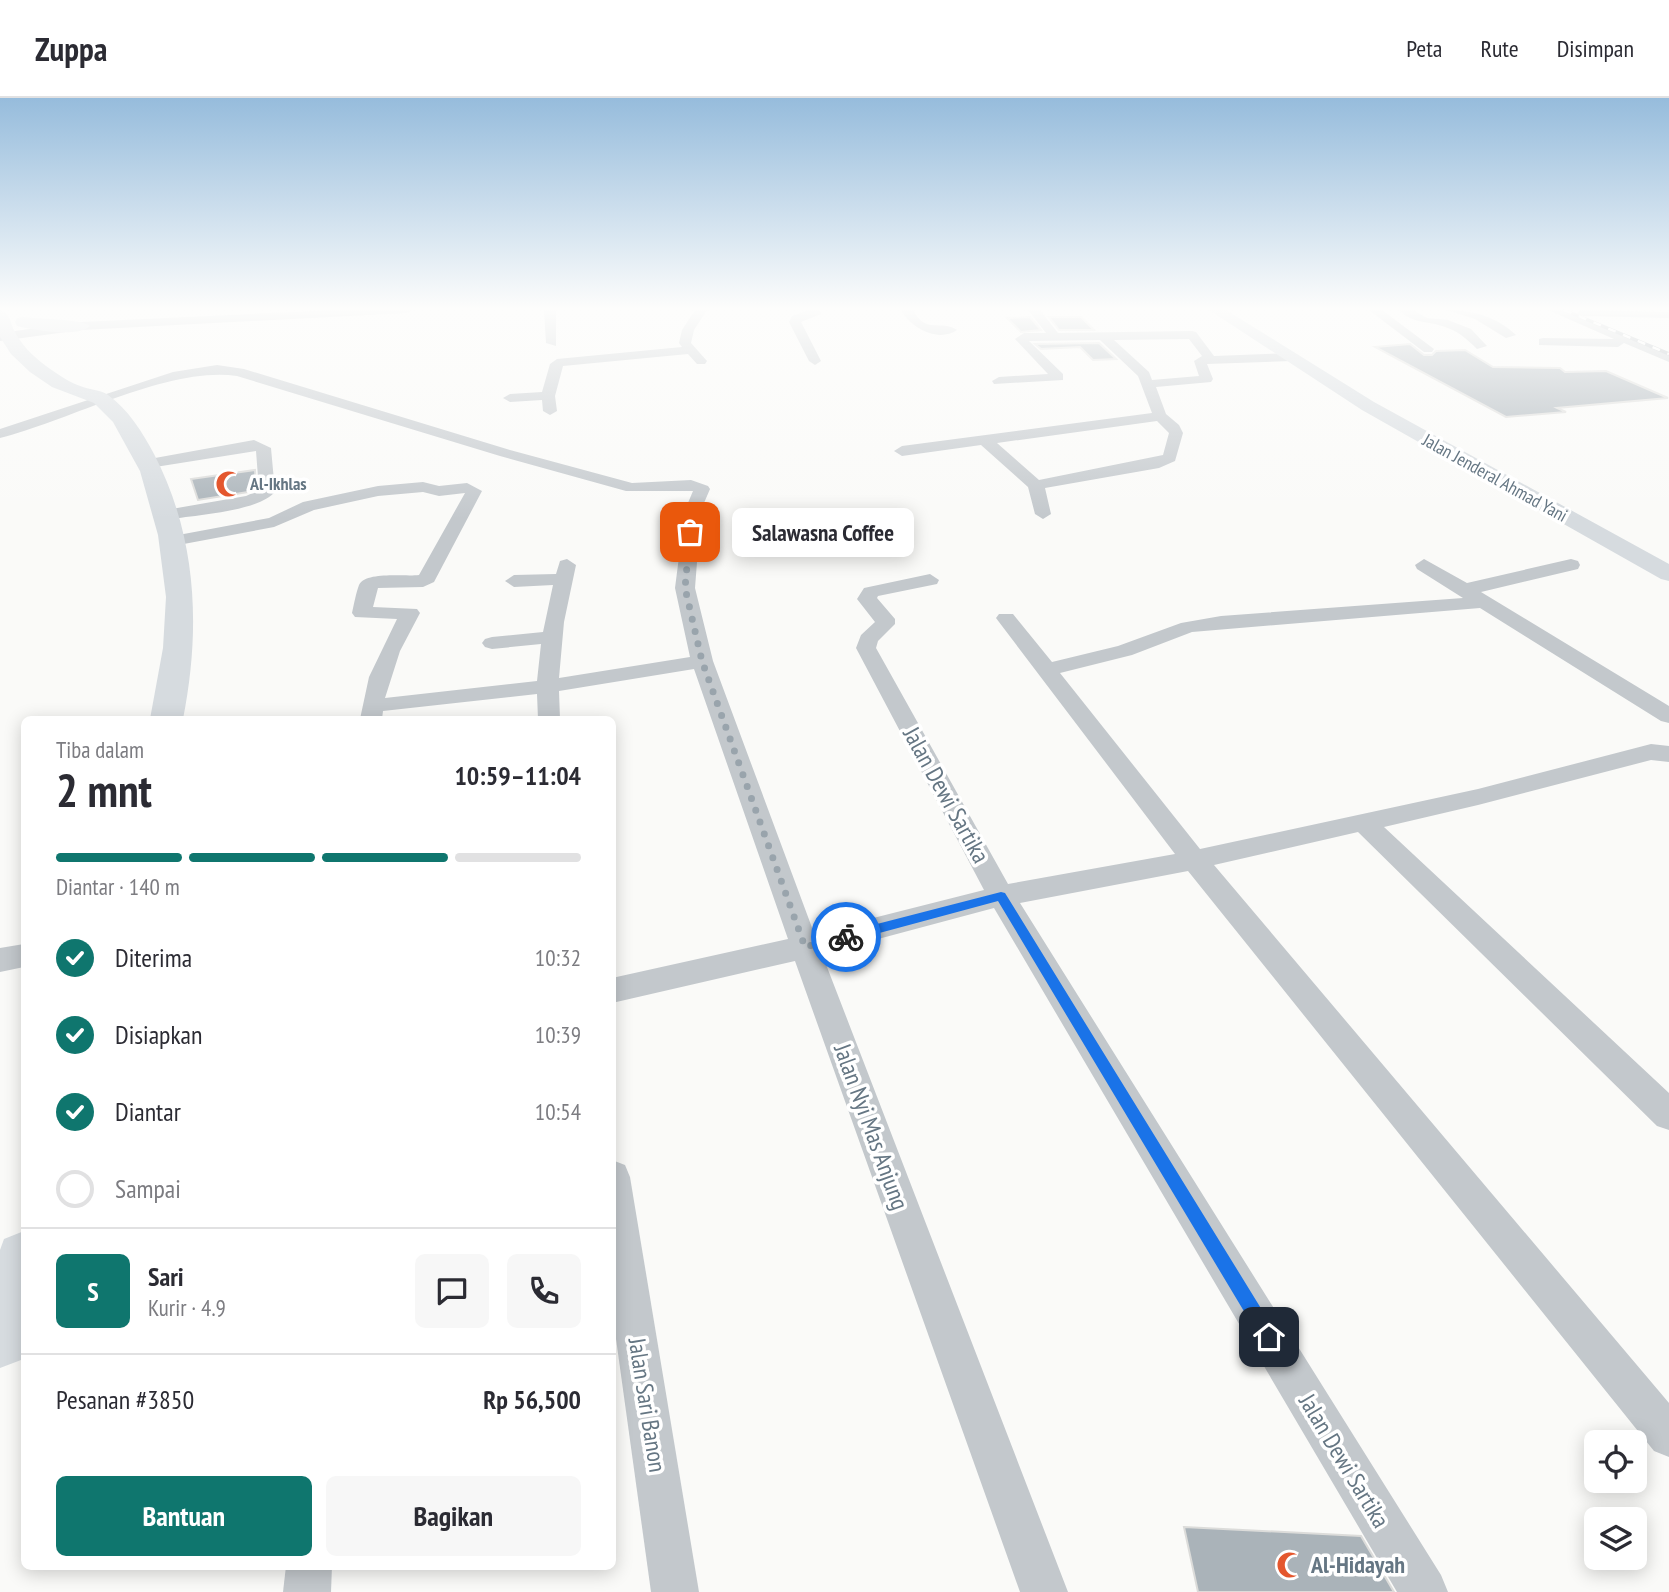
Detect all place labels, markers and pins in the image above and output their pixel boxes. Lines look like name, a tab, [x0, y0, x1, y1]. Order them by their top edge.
mosque icon: Al-Ikhlas	[214, 469, 244, 499]
place label: Al-Ikhlas	[249, 472, 307, 495]
pin	[660, 502, 720, 562]
callout: Salawasna Coffee	[732, 508, 914, 556]
pin	[1239, 1307, 1299, 1367]
place label: Al-Hidayah	[1310, 1549, 1405, 1580]
mosque icon: Al-Hidayah	[1275, 1550, 1305, 1580]

